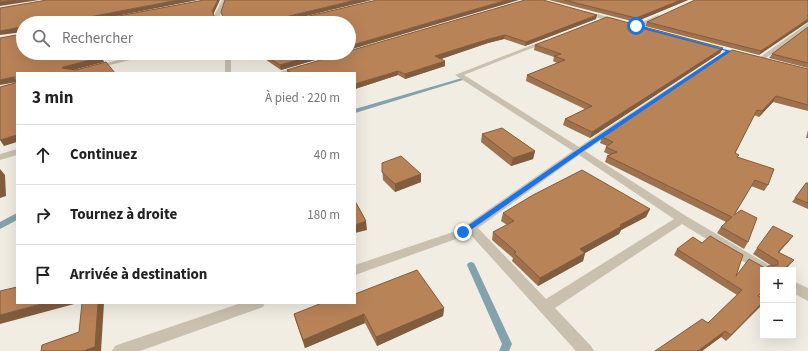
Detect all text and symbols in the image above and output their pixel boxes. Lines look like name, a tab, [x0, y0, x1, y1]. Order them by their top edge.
search box	[16, 16, 356, 60]
route start	[627, 17, 645, 35]
icon: search	[30, 27, 52, 49]
text: Rechercher	[62, 28, 133, 49]
text: 3 min	[32, 86, 73, 110]
text: À pied · 220 m	[265, 89, 340, 107]
icon: ahead	[32, 144, 54, 166]
text: Continuez	[70, 144, 137, 165]
text: 40 m	[314, 146, 340, 164]
icon: right	[32, 204, 54, 226]
text: Tournez à droite	[70, 204, 177, 225]
text: 180 m	[307, 206, 340, 224]
route end	[454, 223, 472, 241]
icon: arrive	[32, 264, 54, 286]
text: Arrivée à destination	[70, 264, 207, 285]
map controls	[760, 267, 796, 339]
button: +	[760, 267, 796, 303]
button: −	[760, 303, 796, 339]

